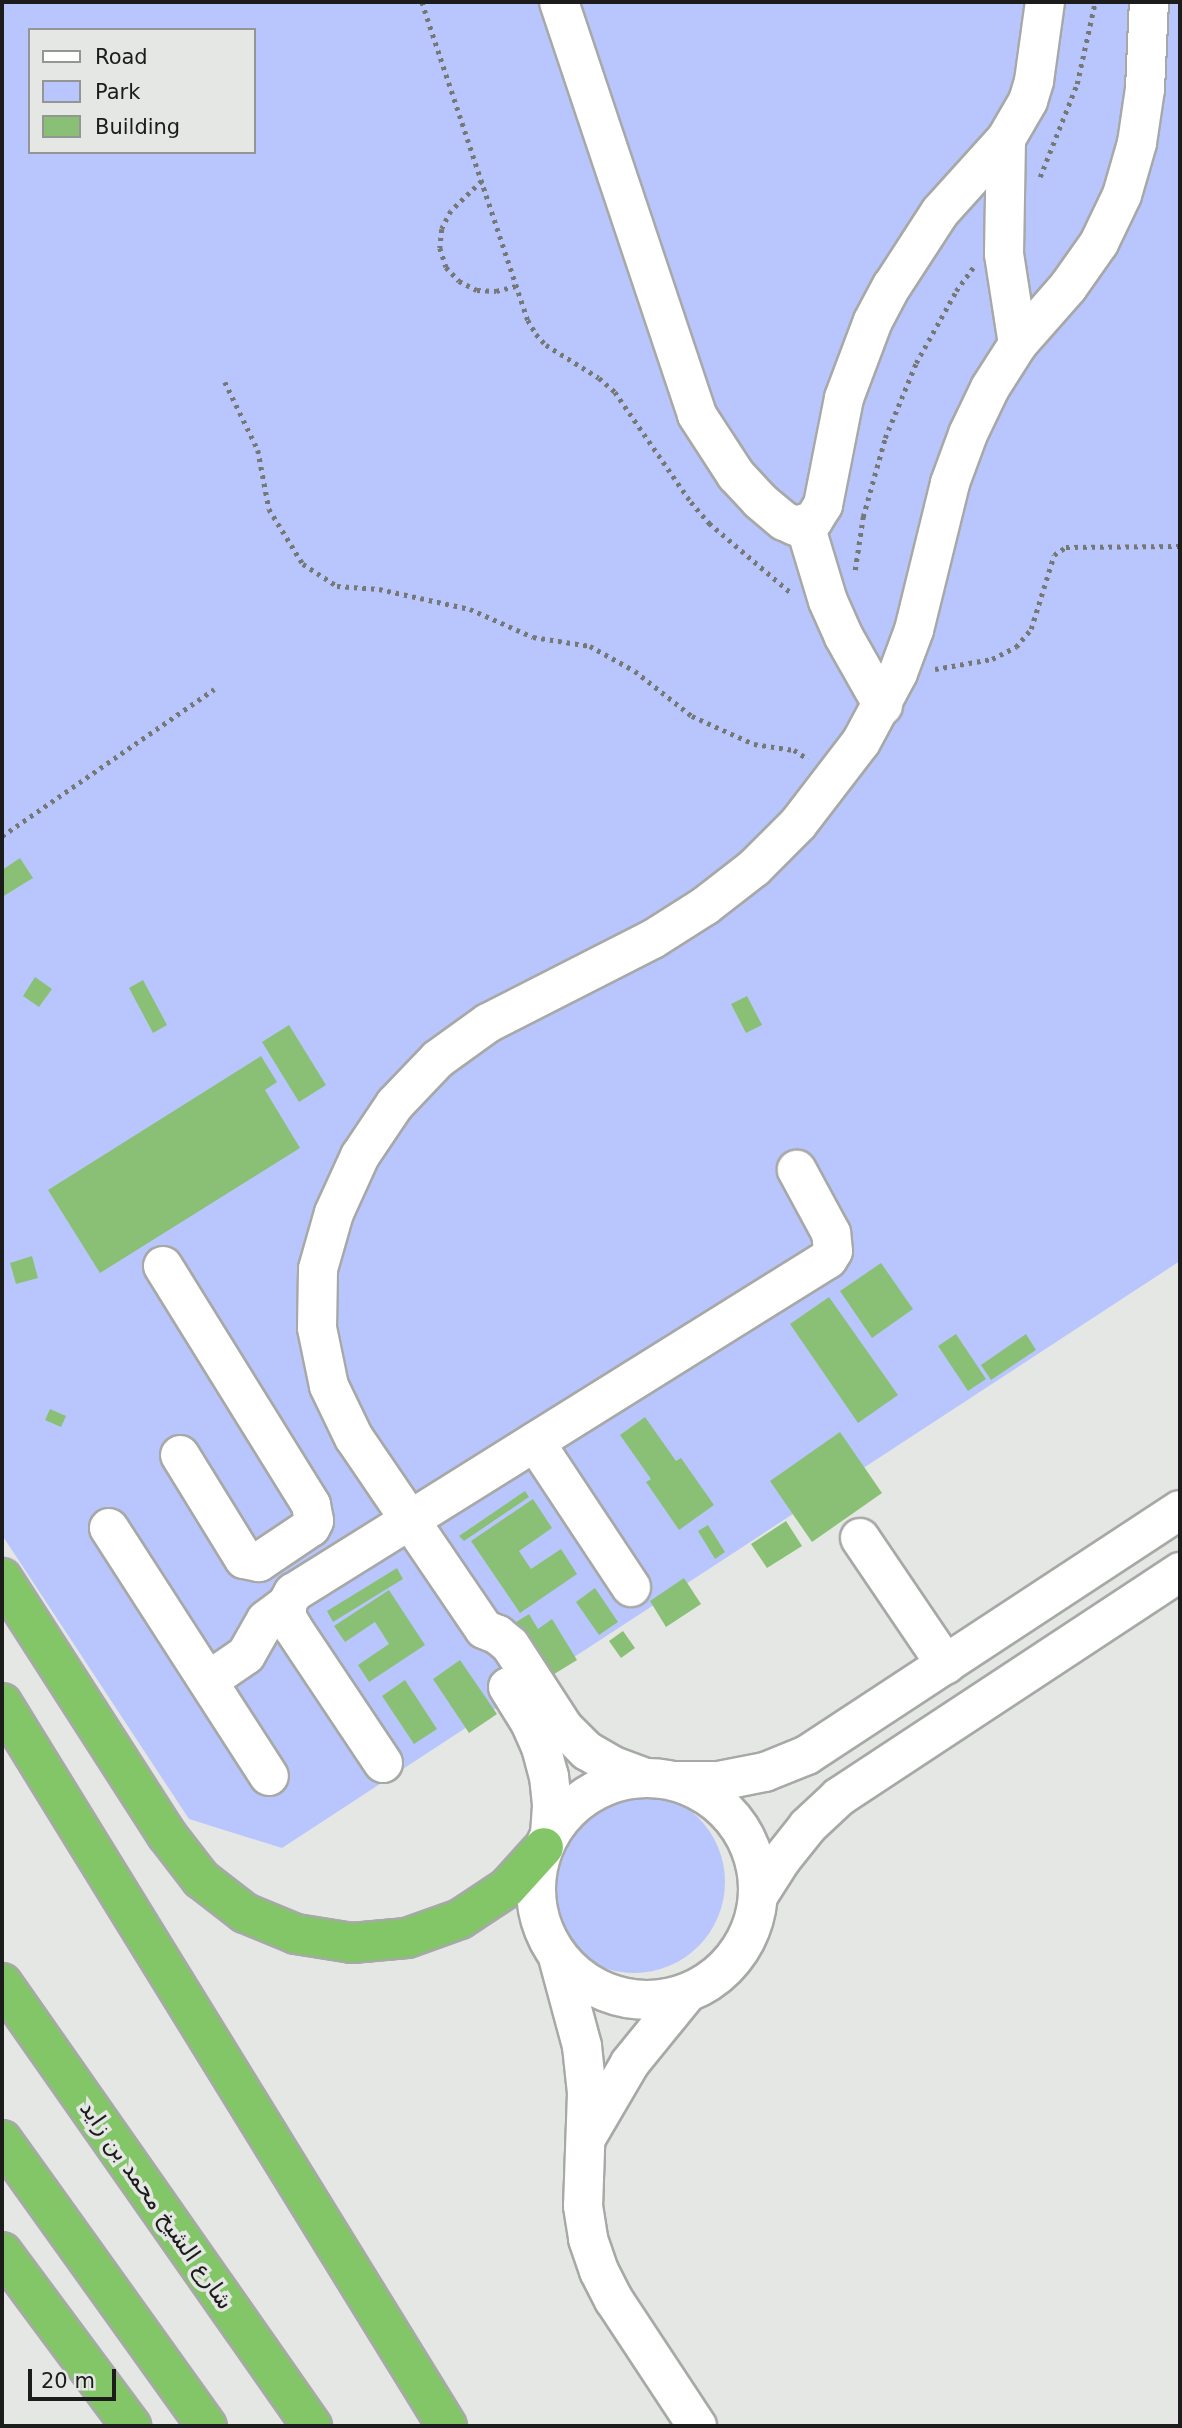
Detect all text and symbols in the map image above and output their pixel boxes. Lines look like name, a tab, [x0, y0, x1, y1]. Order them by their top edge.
legend	[28, 28, 256, 154]
text: Road	[95, 45, 148, 69]
text: Park	[95, 80, 140, 104]
text: Building	[95, 115, 180, 139]
street label: شارع الشيخ محمد بن زايد	[74, 2095, 240, 2315]
scale bar	[32, 2354, 119, 2398]
text: 20 m	[41, 2369, 95, 2393]

